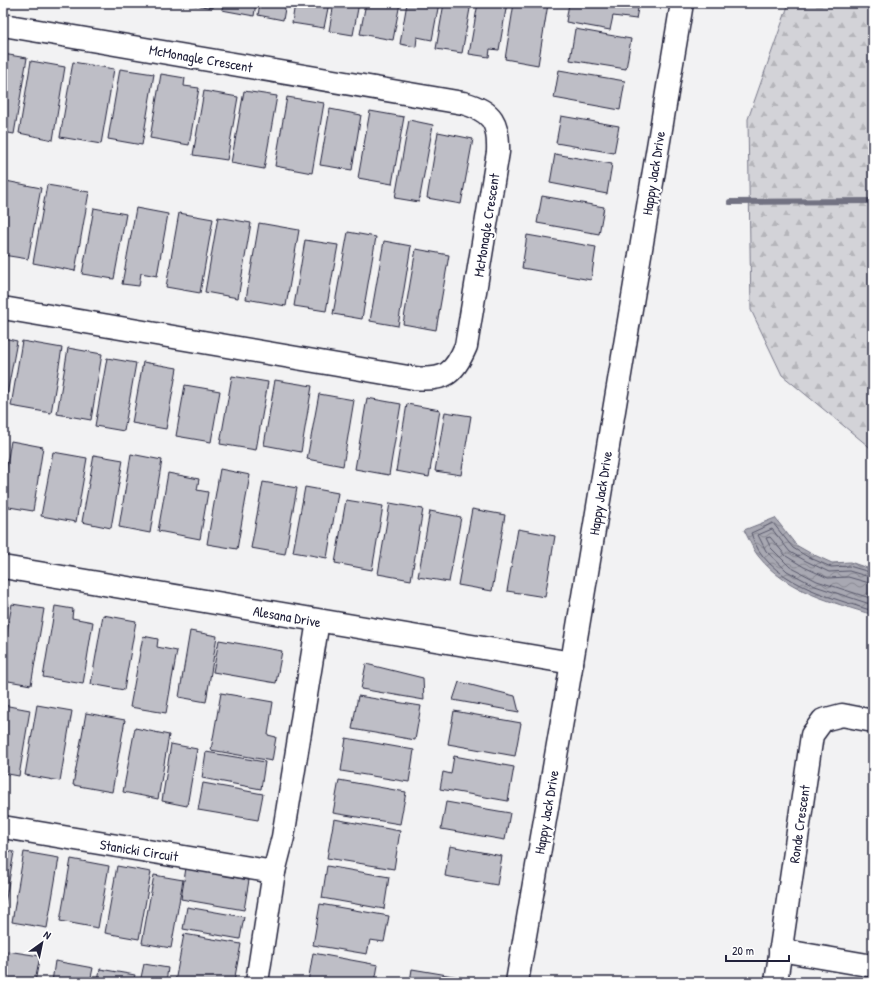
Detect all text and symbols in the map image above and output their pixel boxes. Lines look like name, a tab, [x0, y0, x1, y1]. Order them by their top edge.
street label: McMonagle Crescent	[148, 40, 254, 77]
street label: Happy Jack Drive	[637, 129, 670, 216]
street label: McMonagle Crescent	[468, 172, 505, 278]
street label: Happy Jack Drive	[584, 449, 617, 536]
street label: Alesana Drive	[252, 601, 323, 631]
street label: Happy Jack Drive	[529, 768, 564, 856]
street label: Ronde Crescent	[784, 784, 814, 864]
street label: Stanicki Circuit	[99, 834, 180, 866]
north arrow	[22, 923, 62, 963]
text: N	[41, 927, 54, 942]
scale bar	[726, 937, 789, 963]
text: 20 m	[732, 942, 754, 959]

